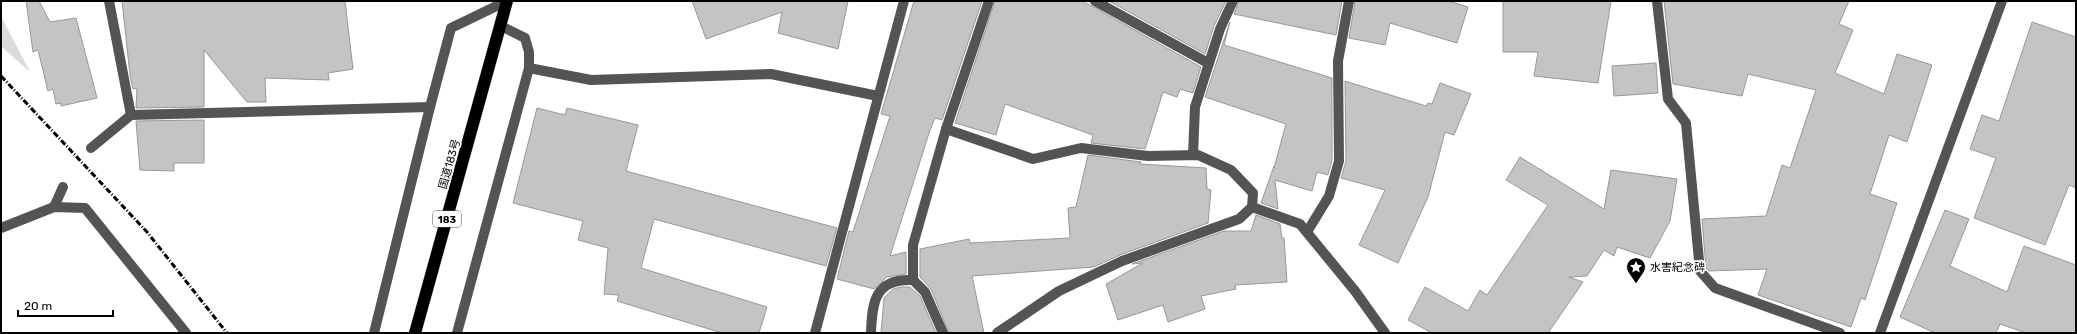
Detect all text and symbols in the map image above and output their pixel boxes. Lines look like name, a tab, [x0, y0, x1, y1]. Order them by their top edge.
street label: 国道183号	[436, 138, 463, 191]
road number: 183	[433, 211, 461, 227]
place icon: 水害紀念碑	[1625, 256, 1647, 284]
place label: 水害紀念碑	[1650, 261, 1705, 274]
scale bar	[18, 292, 113, 318]
text: 20 m	[24, 299, 52, 313]

